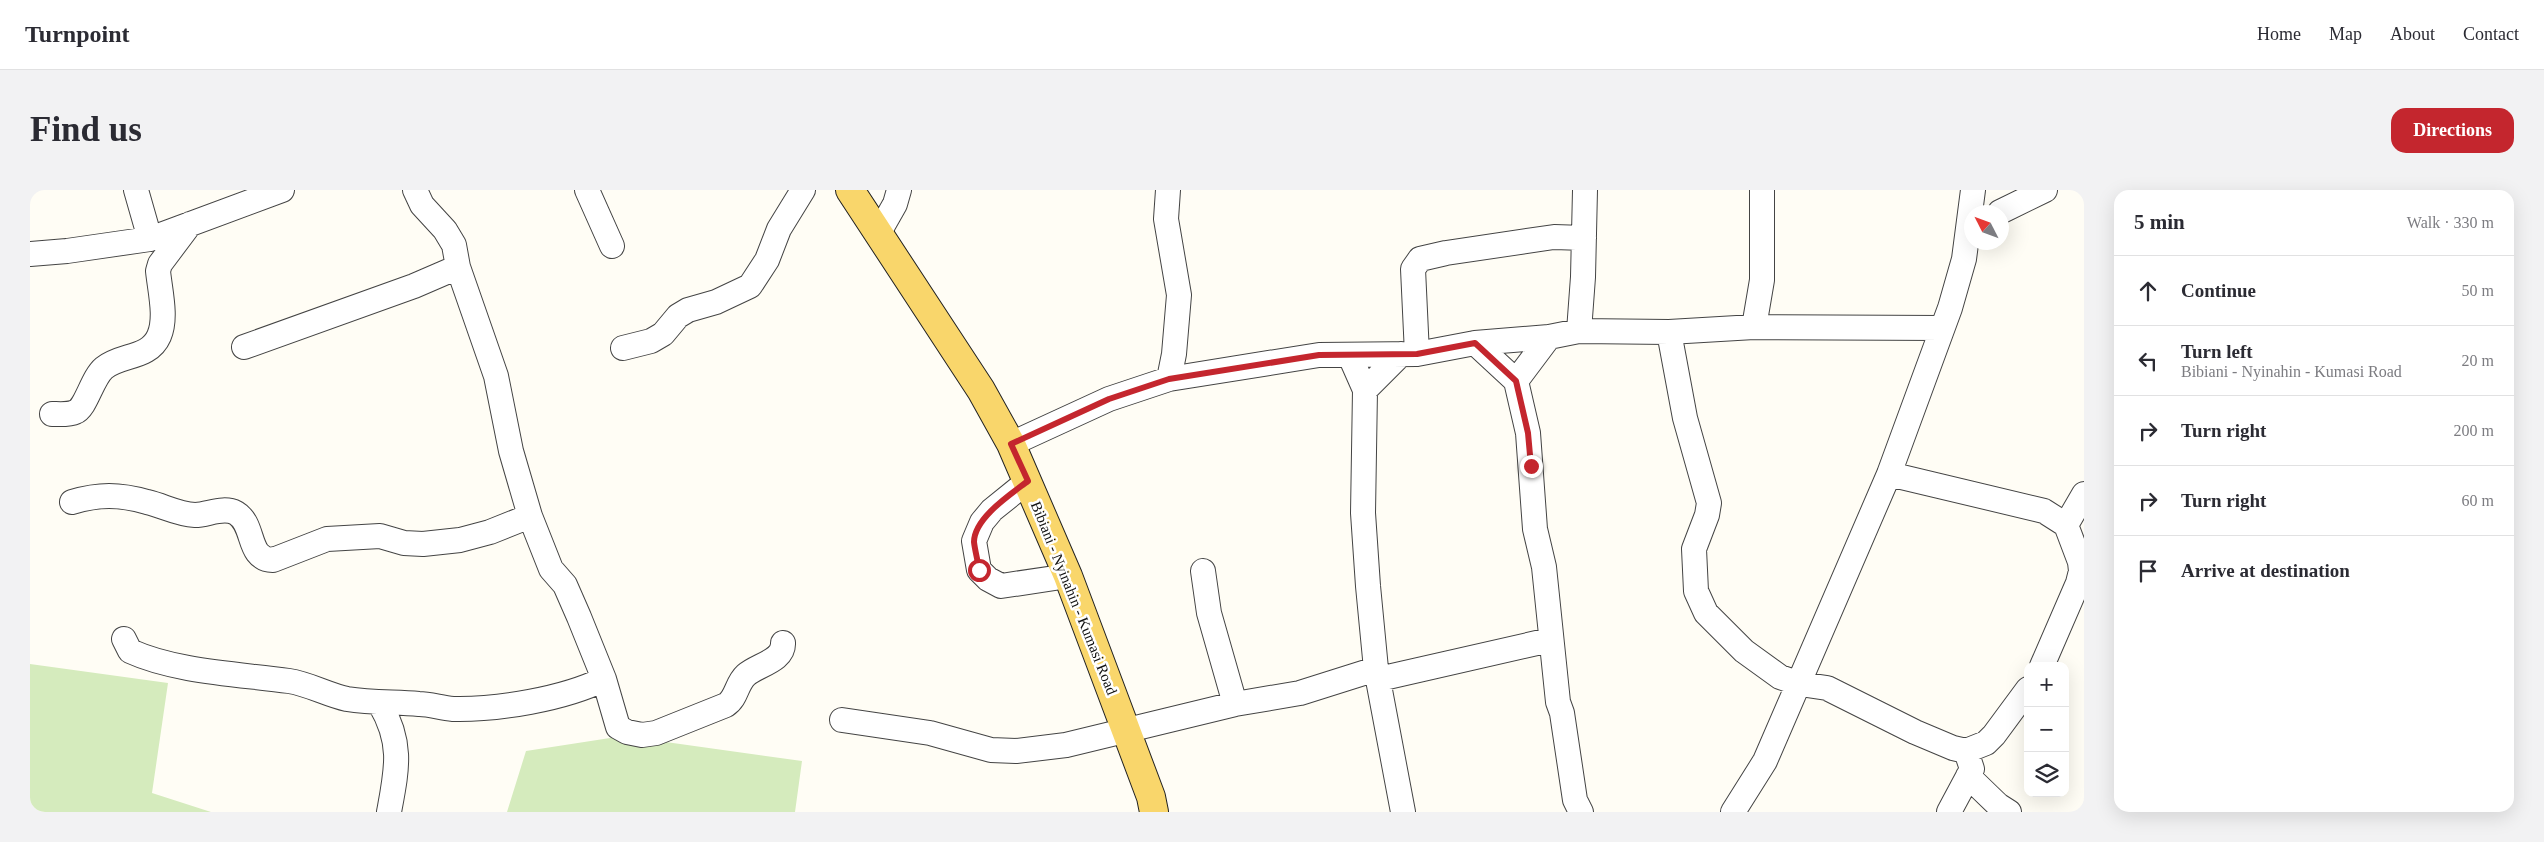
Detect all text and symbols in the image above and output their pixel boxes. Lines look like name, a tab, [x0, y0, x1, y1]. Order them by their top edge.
text: Turnpoint	[25, 21, 130, 47]
text: Home	[2257, 24, 2301, 44]
text: Map	[2329, 24, 2362, 44]
text: About	[2390, 24, 2435, 44]
text: Contact	[2463, 24, 2519, 44]
button: Directions	[2391, 108, 2514, 153]
text: Find us	[30, 110, 142, 149]
north arrow	[1964, 205, 2009, 250]
text: 5 min	[2134, 210, 2185, 234]
text: Walk · 330 m	[2407, 214, 2494, 231]
icon: ahead	[2134, 277, 2162, 305]
text: Continue	[2181, 280, 2256, 301]
text: 50 m	[2462, 282, 2494, 299]
text: Turn left	[2181, 341, 2253, 362]
icon: left	[2134, 347, 2162, 375]
text: 20 m	[2462, 352, 2494, 369]
text: Bibiani - Nyinahin - Kumasi Road	[2181, 363, 2402, 380]
icon: right	[2134, 417, 2162, 445]
text: Turn right	[2181, 420, 2266, 441]
text: 200 m	[2454, 422, 2494, 439]
route end	[1520, 455, 1543, 478]
icon: right	[2134, 487, 2162, 515]
text: Turn right	[2181, 490, 2266, 511]
text: 60 m	[2462, 492, 2494, 509]
street label: Bibiani - Nyinahin - Kumasi Road	[1028, 499, 1120, 697]
icon: arrive	[2134, 557, 2162, 585]
route start	[968, 559, 991, 582]
text: Arrive at destination	[2181, 560, 2350, 581]
map controls	[2024, 662, 2069, 797]
button: +	[2024, 662, 2069, 707]
button: −	[2024, 707, 2069, 752]
button: layers	[2024, 752, 2069, 797]

